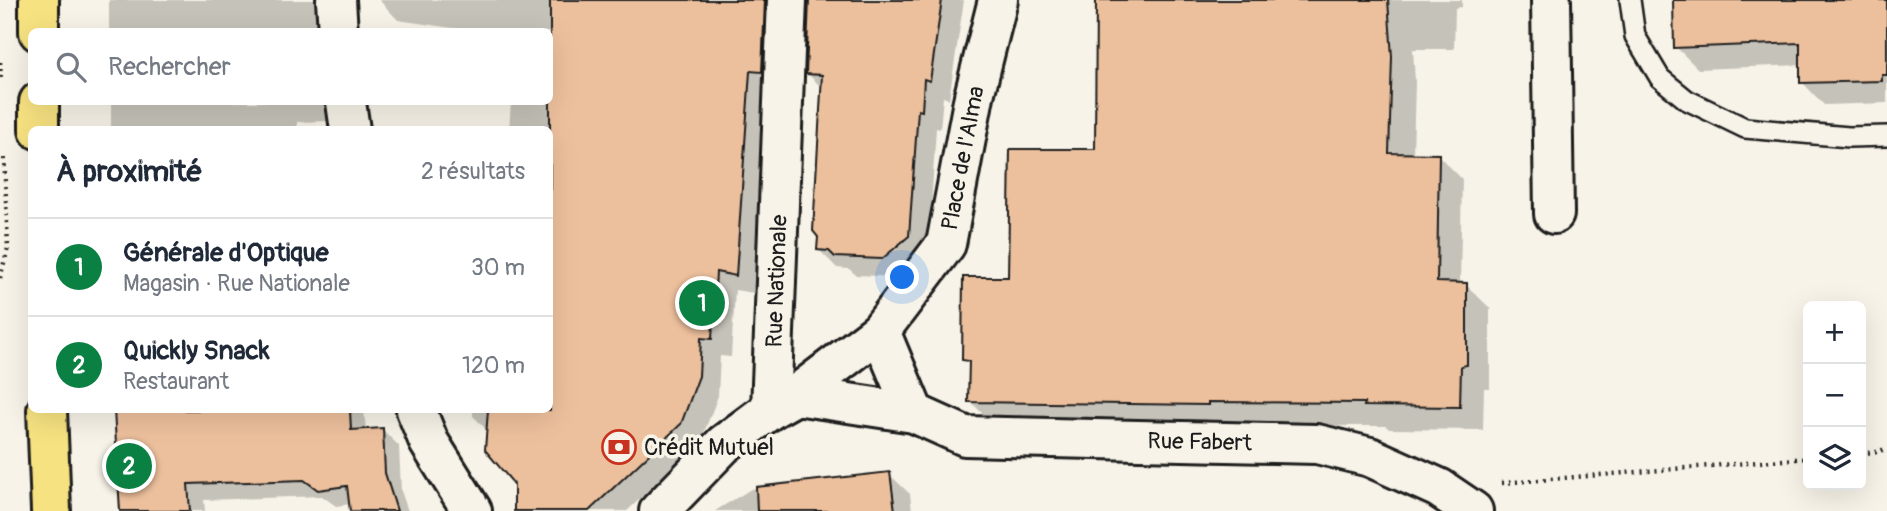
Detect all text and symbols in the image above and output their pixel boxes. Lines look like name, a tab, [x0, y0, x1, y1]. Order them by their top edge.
search box	[28, 28, 553, 105]
icon: search	[52, 48, 90, 86]
text: Rechercher	[108, 51, 231, 83]
street label: Place de l'Alma	[935, 83, 991, 233]
text: À proximité	[56, 153, 202, 190]
text: 2 résultats	[421, 157, 525, 186]
street label: Rue Nationale	[759, 213, 794, 348]
text: Générale d'Optique	[123, 237, 328, 269]
text: 1	[75, 253, 84, 282]
text: 30 m	[471, 253, 525, 282]
your location	[885, 260, 919, 294]
text: Magasin · Rue Nationale	[123, 269, 350, 298]
pin: 1	[679, 277, 725, 329]
map controls	[1803, 301, 1866, 490]
button: +	[1803, 301, 1866, 364]
text: Quickly Snack	[123, 335, 270, 367]
text: 2	[73, 351, 85, 380]
text: 120 m	[462, 351, 525, 380]
button: −	[1803, 364, 1866, 427]
text: Restaurant	[123, 367, 229, 396]
street label: Rue Fabert	[1147, 426, 1253, 458]
button: layers	[1803, 427, 1866, 490]
bank icon: Crédit Mutuel	[600, 428, 638, 466]
place label: Crédit Mutuel	[644, 433, 774, 462]
pin: 2	[106, 440, 152, 492]

